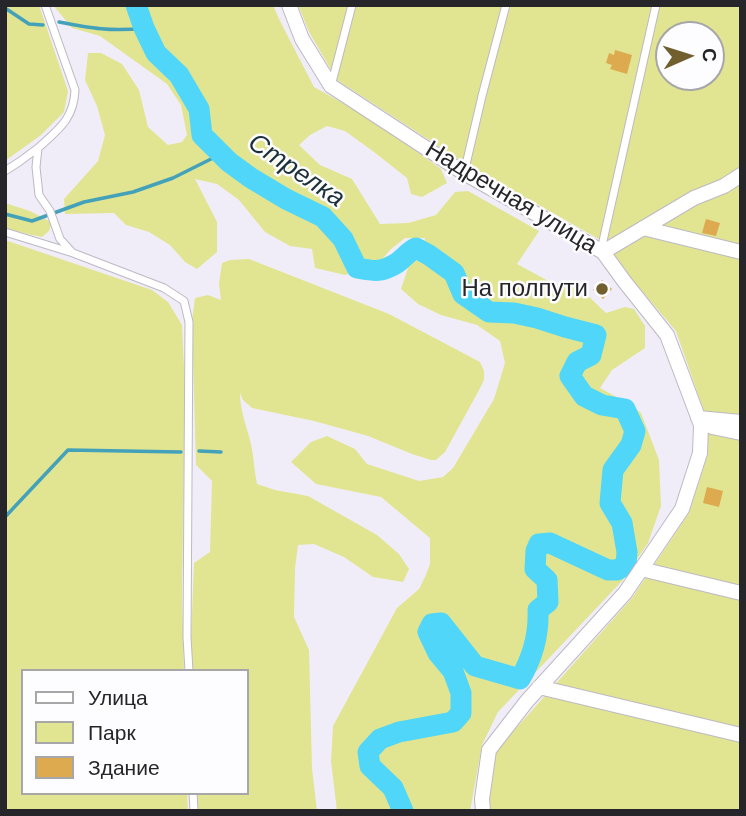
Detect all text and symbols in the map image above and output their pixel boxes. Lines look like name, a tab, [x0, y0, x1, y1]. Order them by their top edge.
north arrow	[655, 21, 725, 91]
text: С	[699, 48, 720, 62]
water label: Стрелка	[242, 127, 350, 215]
street label: Надречная улица	[420, 135, 602, 261]
place label: На полпути	[461, 275, 588, 303]
marker: На полпути	[594, 281, 610, 297]
legend	[21, 669, 248, 795]
text: Улица	[88, 686, 148, 709]
text: Парк	[88, 721, 136, 744]
text: Здание	[88, 756, 160, 779]

